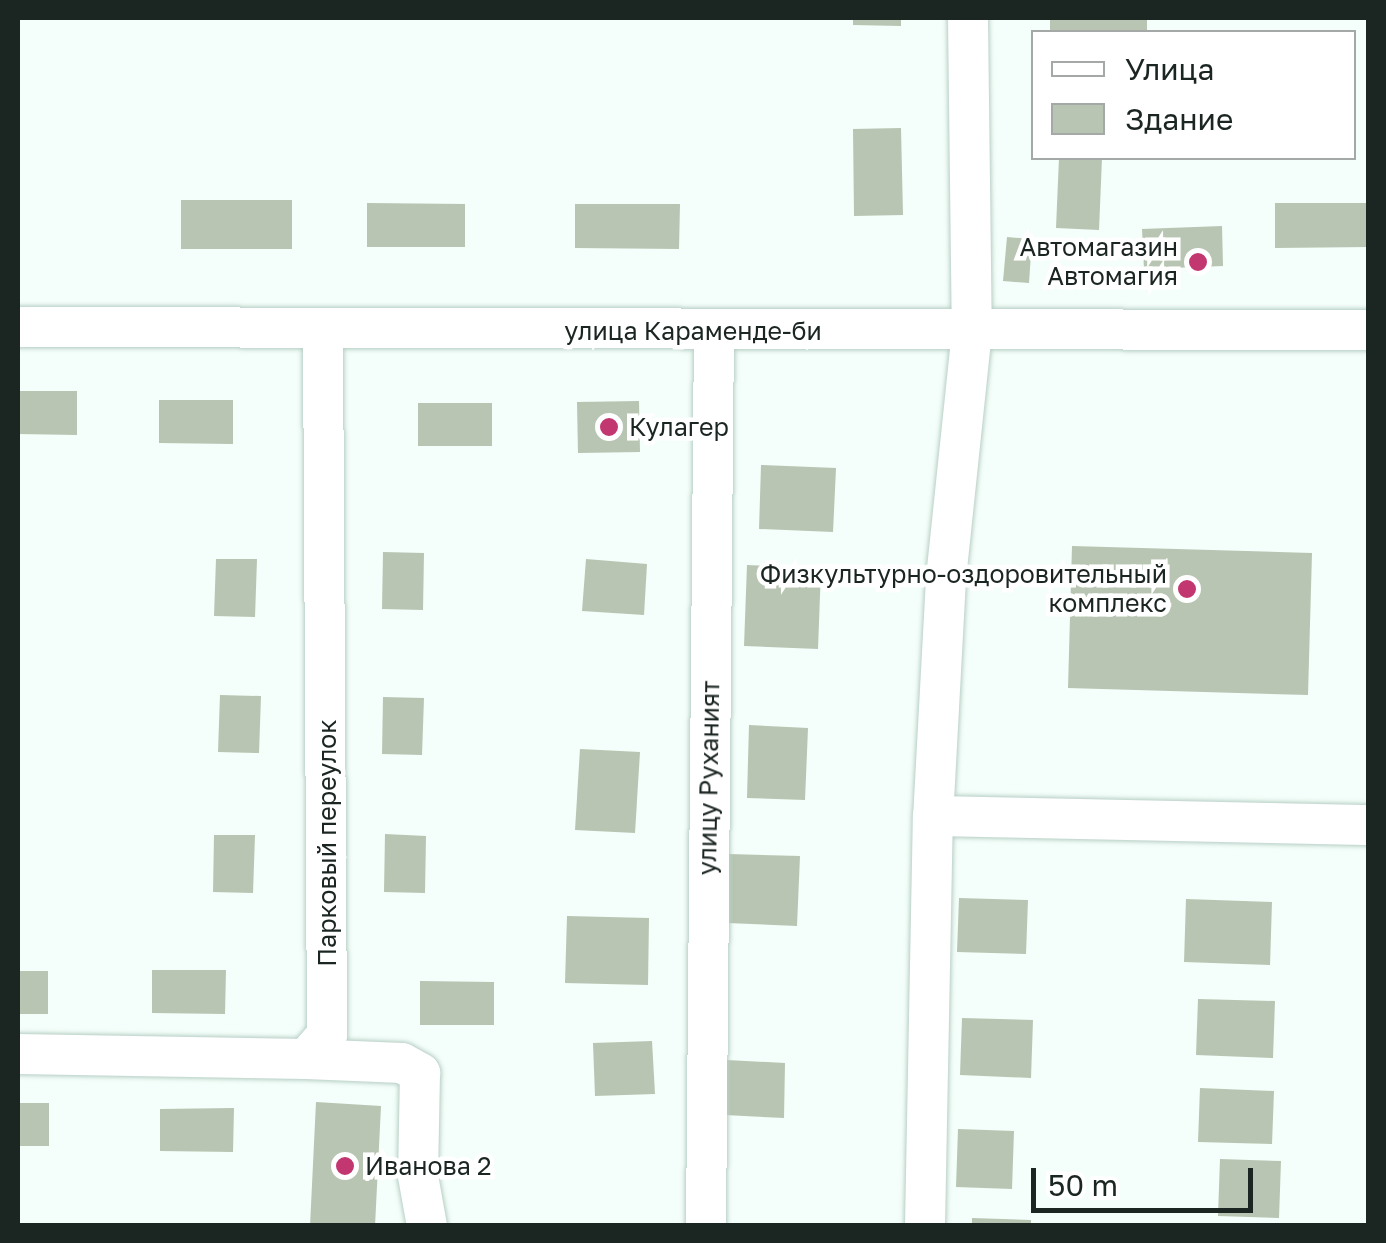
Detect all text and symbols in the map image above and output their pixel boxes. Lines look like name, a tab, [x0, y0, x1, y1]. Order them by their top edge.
legend	[1031, 30, 1356, 160]
text: Улица	[1125, 51, 1214, 87]
text: Здание	[1125, 101, 1233, 137]
place label: Автомагазин Автомагия	[1020, 233, 1178, 292]
marker: Автомагазин Автомагия	[1187, 251, 1209, 273]
street label: улица Караменде-би	[564, 316, 822, 346]
place label: Кулагер	[629, 412, 729, 442]
marker: Кулагер	[598, 416, 620, 438]
place label: Физкультурно-оздоровительный комплекс	[760, 560, 1167, 619]
marker: Физкультурно-оздоровительный комплекс	[1176, 578, 1198, 600]
street label: улицу Руханият	[692, 680, 726, 876]
street label: Парковый переулок	[312, 719, 342, 967]
scale bar	[1036, 1148, 1258, 1210]
place label: Иванова 2	[365, 1151, 491, 1181]
marker: Иванова 2	[334, 1155, 356, 1177]
text: 50 m	[1048, 1167, 1118, 1203]

